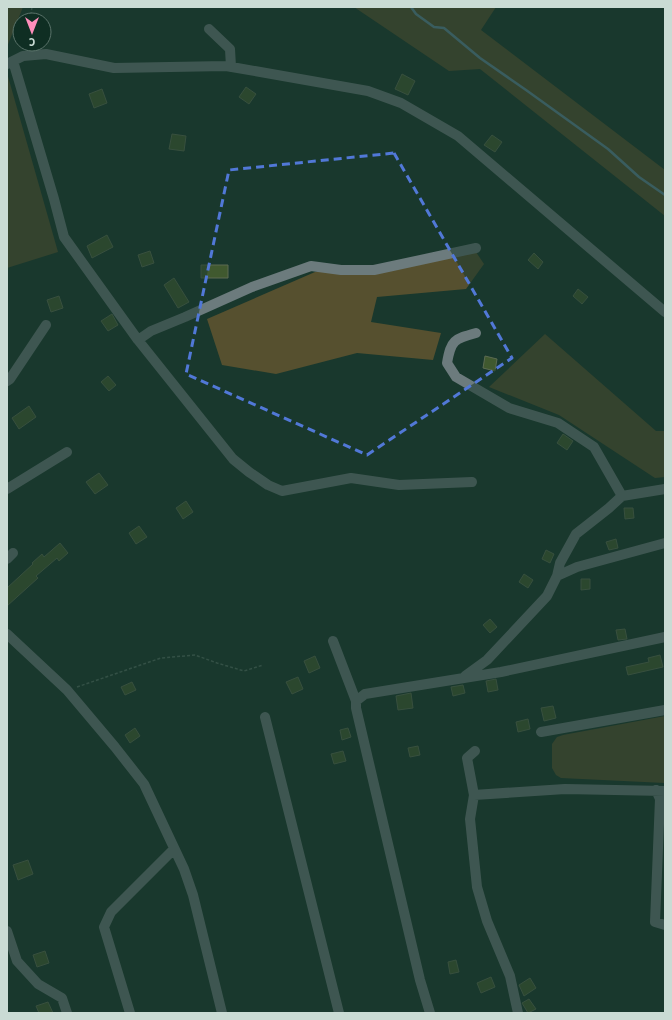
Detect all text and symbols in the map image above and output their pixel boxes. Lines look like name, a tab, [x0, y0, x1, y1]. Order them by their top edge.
north arrow	[12, 12, 52, 52]
text: С	[28, 34, 35, 49]

